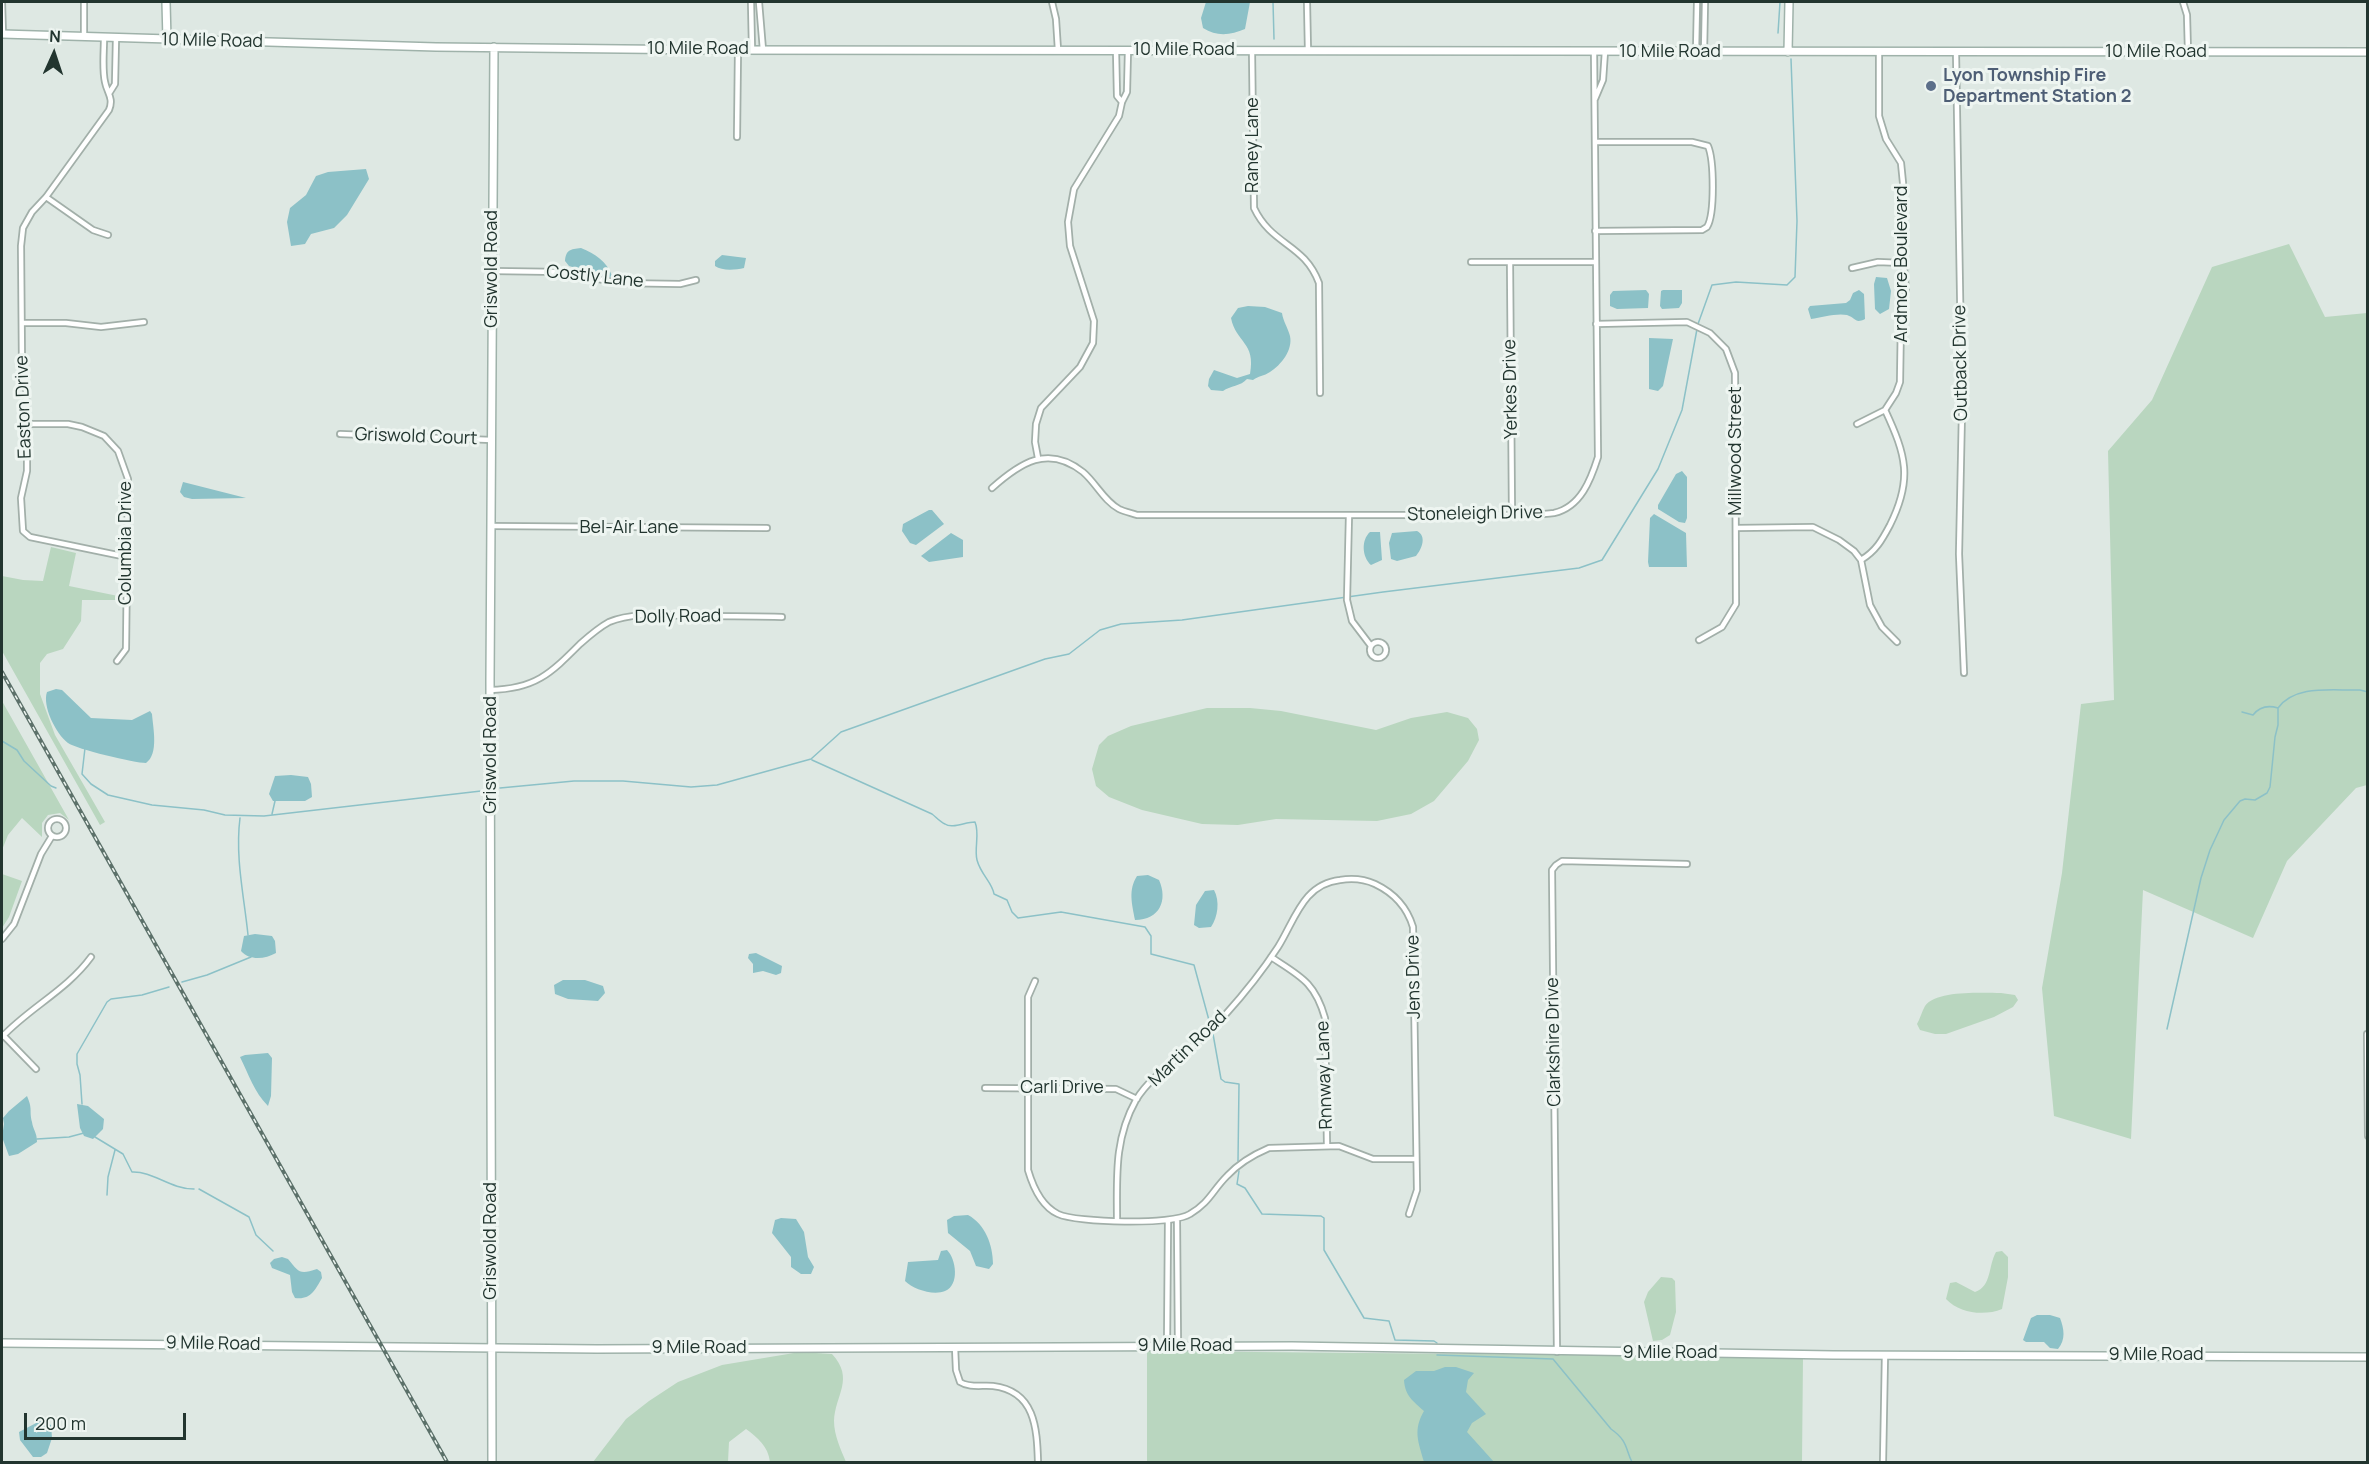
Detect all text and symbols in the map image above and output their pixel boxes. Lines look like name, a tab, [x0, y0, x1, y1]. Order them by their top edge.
north arrow	[24, 24, 84, 84]
text: N	[49, 25, 61, 47]
street label: 10 Mile Road	[161, 29, 263, 53]
street label: 10 Mile Road	[647, 38, 749, 60]
street label: 10 Mile Road	[1133, 39, 1235, 61]
street label: 10 Mile Road	[1619, 41, 1721, 63]
street label: 10 Mile Road	[2105, 41, 2207, 63]
place label: Lyon Township Fire Department Station 2	[1943, 65, 2131, 107]
marker: Lyon Township Fire Department Station 2	[1924, 79, 1938, 93]
street label: Raney Lane	[1242, 97, 1264, 193]
street label: Ardmore Boulevard	[1891, 186, 1913, 342]
street label: Griswold Road	[481, 210, 503, 328]
street label: Costly Lane	[545, 261, 645, 293]
street label: Outback Drive	[1949, 305, 1973, 421]
street label: Yerkes Drive	[1499, 339, 1523, 439]
street label: Easton Drive	[11, 355, 37, 459]
street label: Millwood Street	[1725, 386, 1747, 516]
street label: Griswold Court	[354, 424, 478, 450]
street label: Columbia Drive	[115, 481, 137, 605]
street label: Stoneleigh Drive	[1407, 502, 1543, 526]
street label: Bel-Air Lane	[580, 517, 678, 539]
street label: Dolly Road	[634, 605, 722, 629]
street label: Griswold Road	[480, 696, 502, 814]
street label: Jens Drive	[1402, 935, 1426, 1019]
street label: Clarkshire Drive	[1542, 977, 1566, 1107]
street label: Martin Road	[1145, 1007, 1231, 1091]
street label: Rnnway Lane	[1312, 1020, 1338, 1130]
street label: Carli Drive	[1020, 1077, 1104, 1099]
street label: Griswold Road	[480, 1182, 502, 1300]
street label: 9 Mile Road	[165, 1332, 261, 1356]
street label: 9 Mile Road	[1137, 1335, 1233, 1357]
street label: 9 Mile Road	[651, 1337, 747, 1359]
street label: 9 Mile Road	[1622, 1342, 1718, 1364]
street label: 9 Mile Road	[2108, 1344, 2204, 1366]
scale bar	[27, 1401, 189, 1439]
text: 200 m	[35, 1411, 86, 1435]

